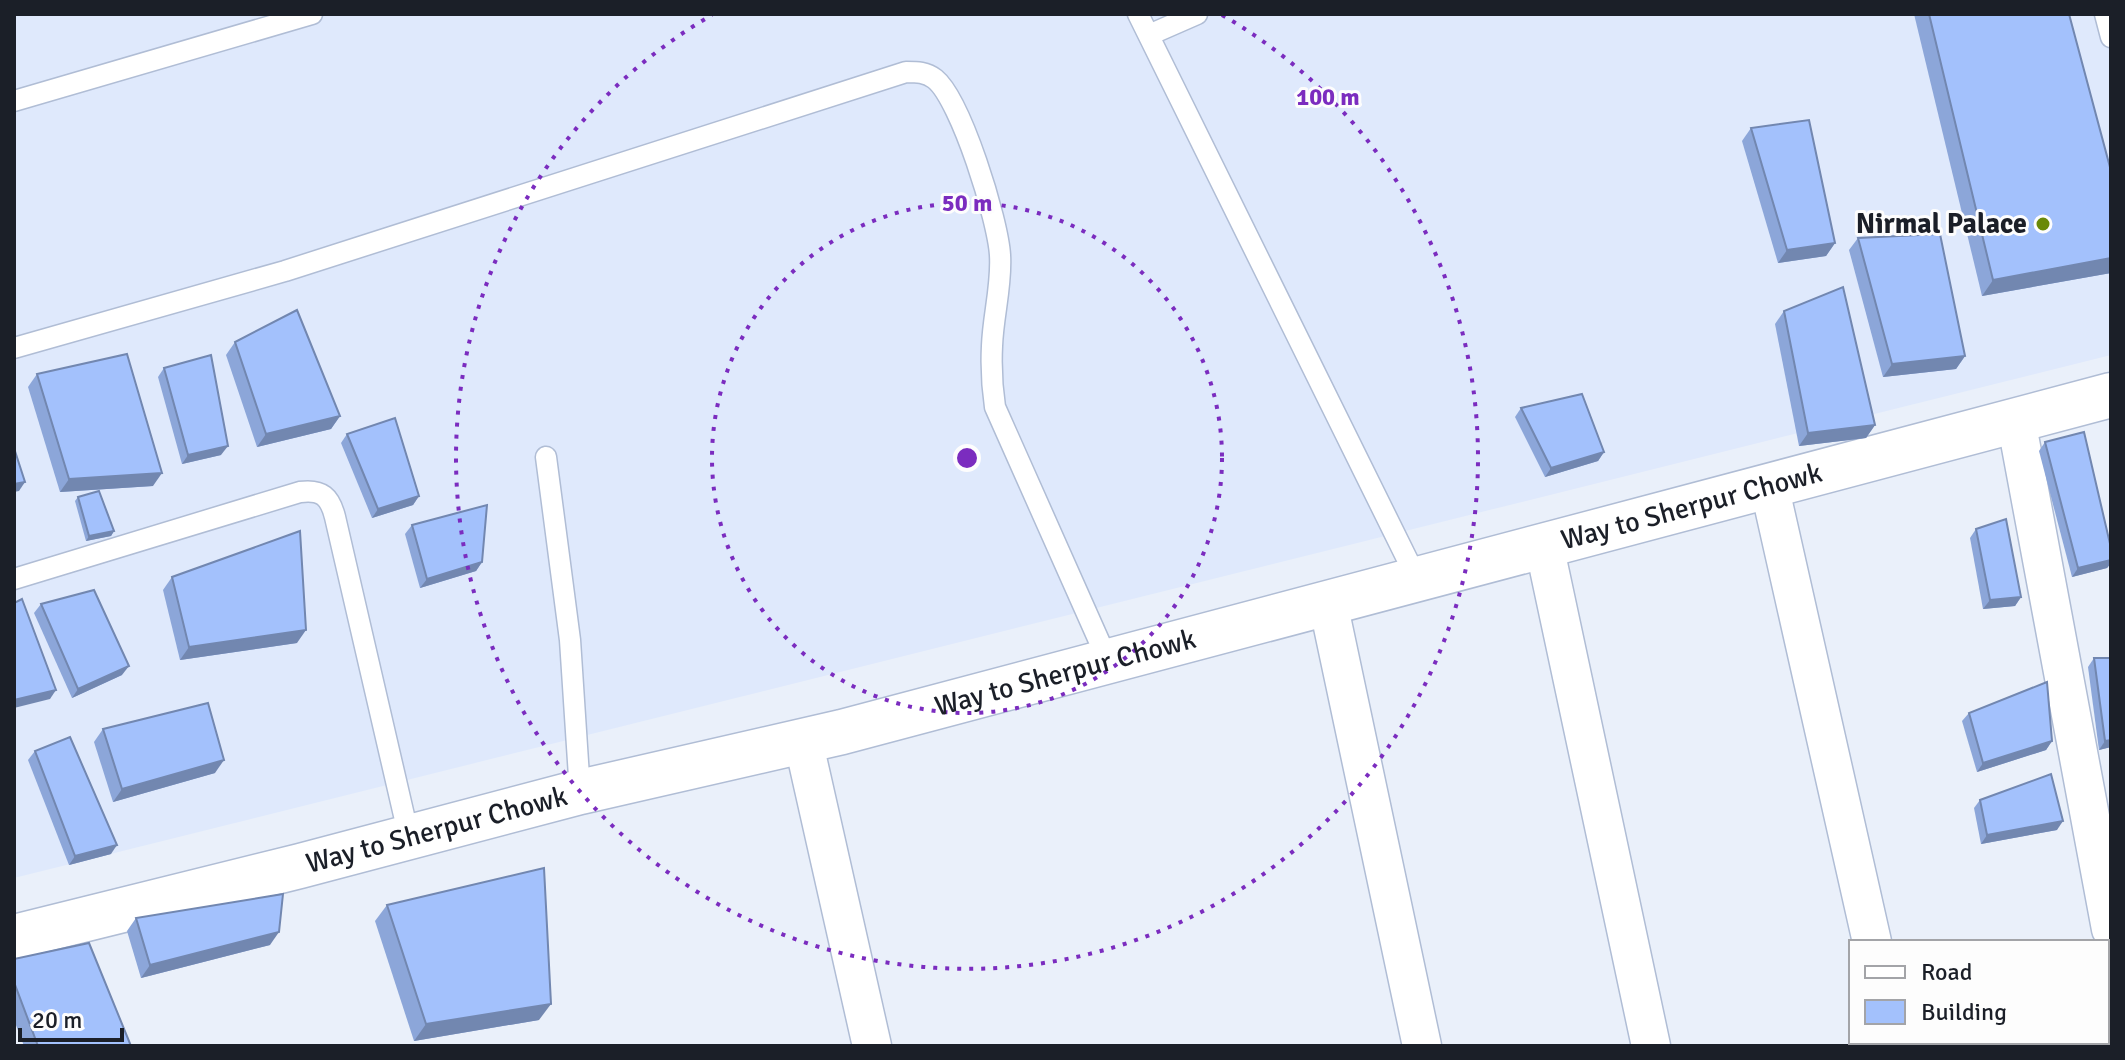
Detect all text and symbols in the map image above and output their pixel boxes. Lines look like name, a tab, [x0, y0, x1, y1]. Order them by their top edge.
text: 100 m	[1296, 82, 1360, 112]
text: 50 m	[942, 188, 992, 218]
place label: Nirmal Palace	[1856, 207, 2027, 241]
marker: Nirmal Palace	[2034, 215, 2052, 233]
centre of rings	[953, 444, 981, 472]
street label: Way to Sherpur Chowk	[1557, 455, 1826, 557]
street label: Way to Sherpur Chowk	[931, 622, 1199, 724]
street label: Way to Sherpur Chowk	[302, 779, 571, 881]
legend	[1849, 940, 2109, 1044]
text: Road	[1921, 957, 1972, 987]
scale bar	[20, 992, 122, 1042]
text: Building	[1921, 997, 2007, 1027]
text: 20 m	[32, 1005, 82, 1035]

